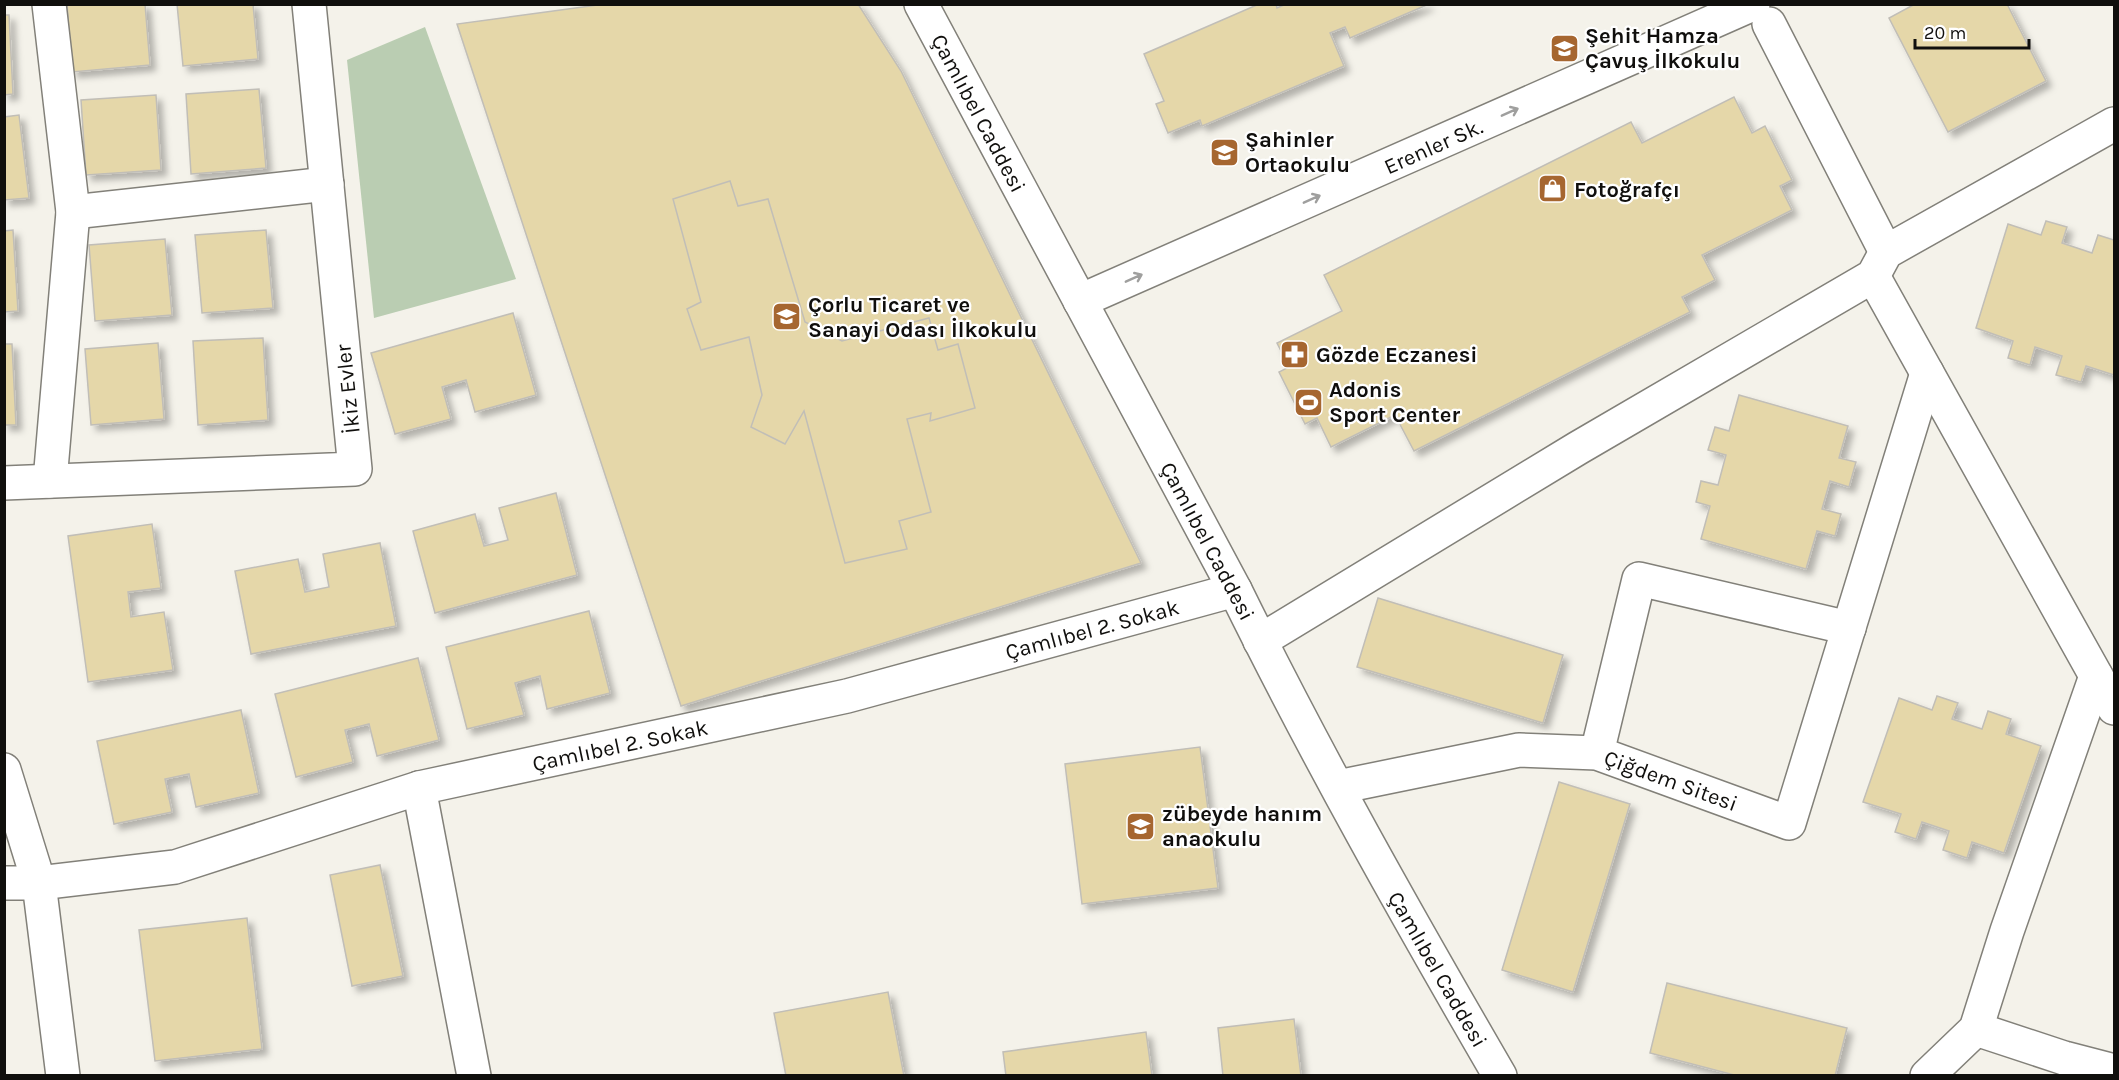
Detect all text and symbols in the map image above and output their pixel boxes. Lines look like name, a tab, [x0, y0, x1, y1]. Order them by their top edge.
scale bar	[1915, 12, 2029, 50]
text: 20 m	[1924, 22, 1966, 44]
place label: Şehit Hamza Çavuş İlkokulu	[1585, 23, 1740, 74]
street label: Çamlıbel Caddesi	[925, 30, 1031, 197]
school or university icon: Şehit Hamza Çavuş İlkokulu	[1548, 32, 1580, 64]
one-way arrow	[1500, 106, 1518, 117]
street label: Erenler Sk.	[1380, 114, 1487, 180]
place label: Şahinler Ortaokulu	[1245, 127, 1350, 178]
school or university icon: Şahinler Ortaokulu	[1208, 136, 1240, 168]
shop icon: Fotoğrafçı	[1537, 173, 1569, 205]
place label: Fotoğrafçı	[1574, 177, 1680, 203]
one-way arrow	[1302, 193, 1321, 204]
one-way arrow	[1124, 272, 1142, 283]
place label: Çorlu Ticaret ve Sanayi Odası İlkokulu	[808, 292, 1037, 343]
school or university icon: Çorlu Ticaret ve Sanayi Odası İlkokulu	[771, 301, 803, 333]
pharmacy icon: Gözde Eczanesi	[1279, 338, 1311, 370]
place label: Gözde Eczanesi	[1316, 342, 1477, 368]
street label: İkiz Evler	[330, 343, 366, 435]
place label: Adonis Sport Center	[1329, 377, 1460, 428]
sports icon: Adonis Sport Center	[1292, 386, 1324, 418]
street label: Çamlıbel Caddesi	[1154, 458, 1260, 625]
street label: Çamlıbel 2. Sokak	[1003, 594, 1182, 666]
street label: Çamlıbel 2. Sokak	[530, 715, 710, 777]
street label: Çiğdem Sitesi	[1600, 745, 1741, 817]
place label: zübeyde hanım anaokulu	[1162, 801, 1322, 852]
school or university icon: zübeyde hanım anaokulu	[1125, 810, 1157, 842]
street label: Çamlıbel Caddesi	[1382, 887, 1492, 1052]

